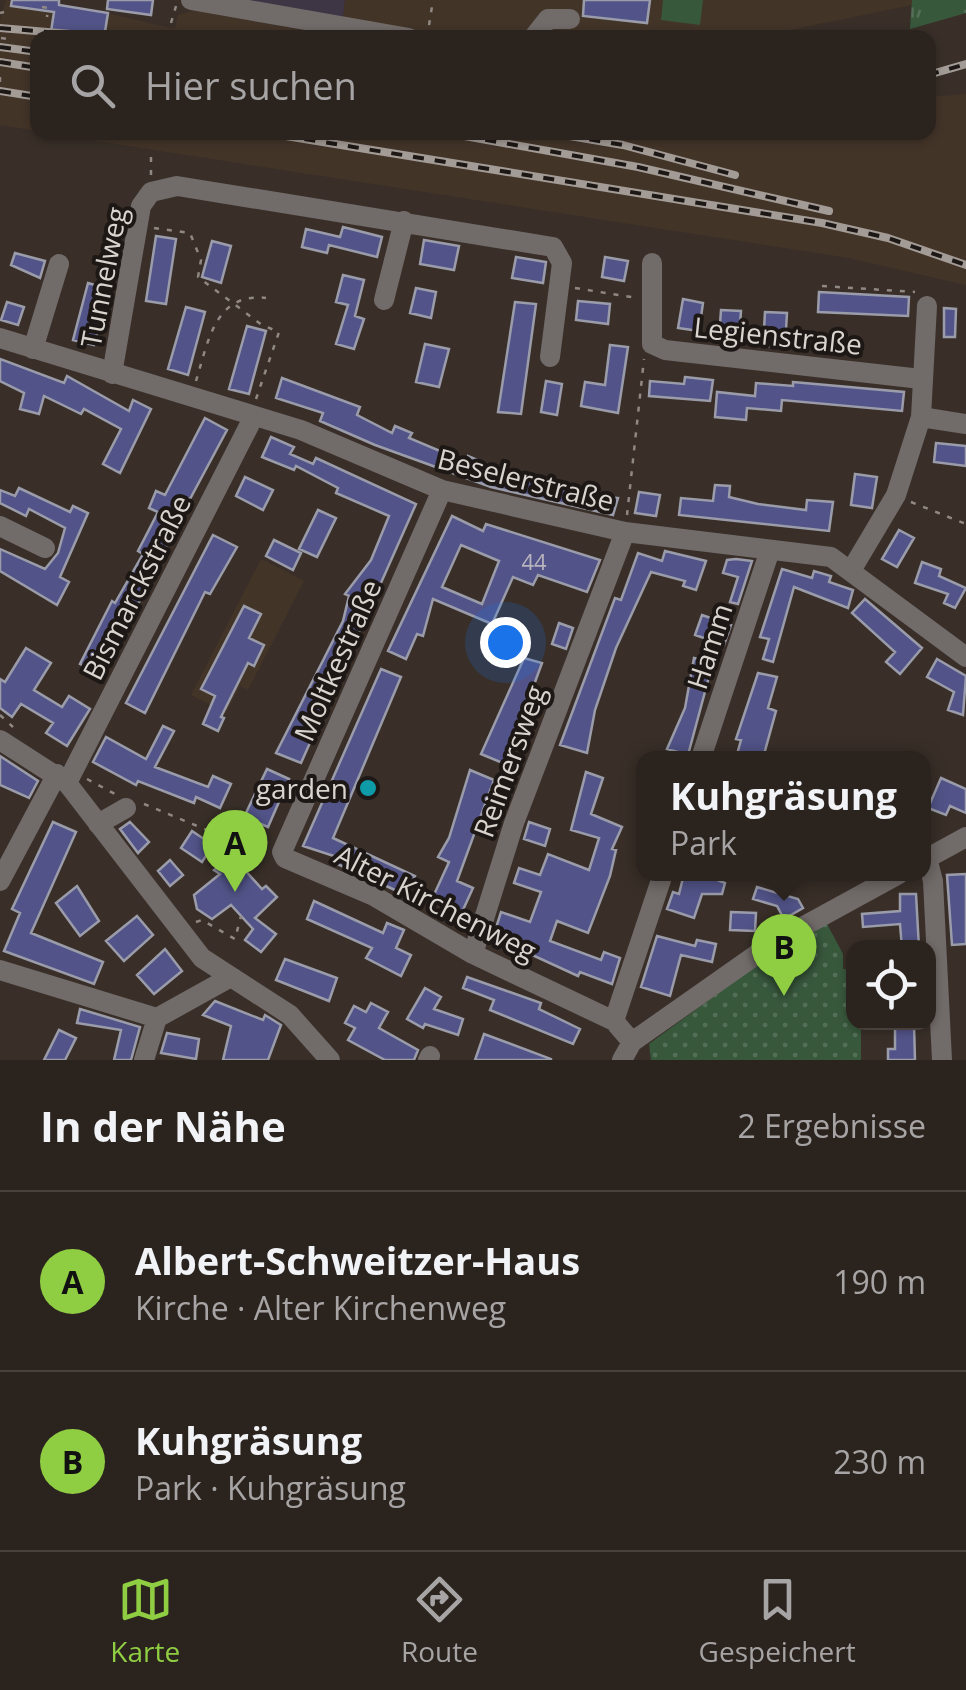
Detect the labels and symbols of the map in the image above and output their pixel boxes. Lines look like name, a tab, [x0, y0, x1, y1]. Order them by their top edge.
street label: Tunnelweg	[71, 204, 135, 350]
street label: Legienstraße	[692, 307, 864, 363]
street label: Beselerstraße	[434, 439, 618, 519]
street label: Bismarckstraße	[73, 488, 199, 686]
house number: 44	[521, 546, 547, 576]
street label: Moltkestraße	[284, 573, 390, 747]
street label: Hamm	[677, 598, 741, 694]
your location	[480, 617, 531, 668]
street label: Reimersweg	[464, 680, 554, 842]
place label: garden	[256, 769, 348, 807]
marker: garden	[357, 777, 379, 799]
pin: A	[202, 810, 268, 892]
street label: Alter Kirchenweg	[329, 835, 543, 969]
pin: B	[752, 914, 816, 996]

